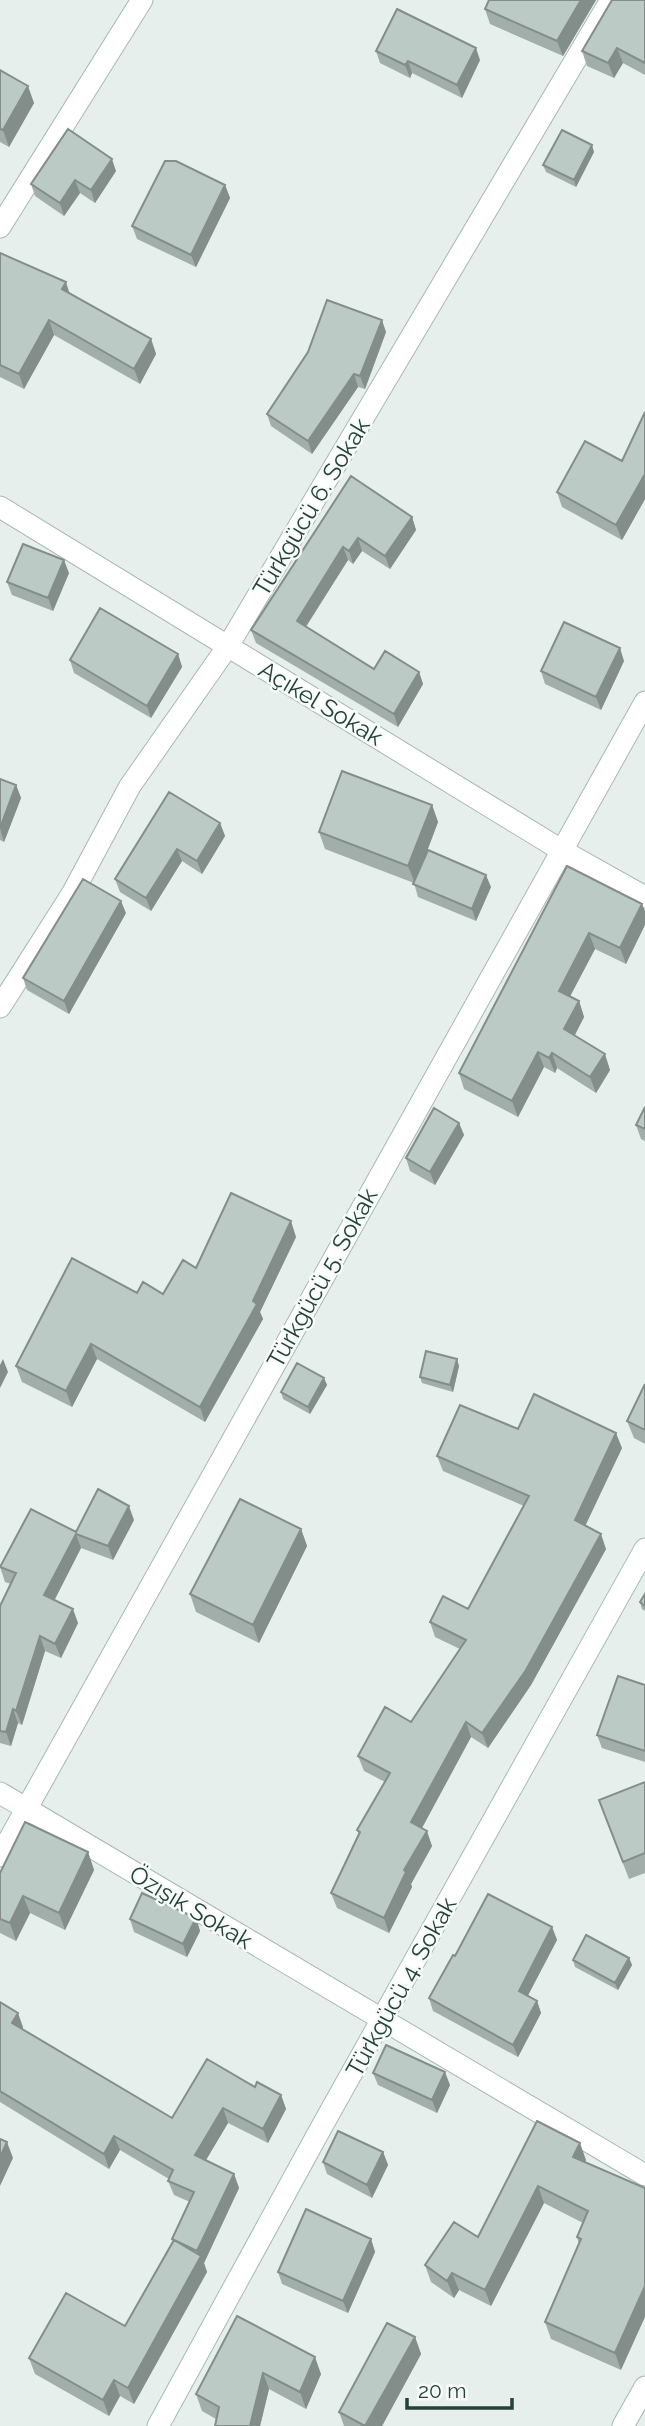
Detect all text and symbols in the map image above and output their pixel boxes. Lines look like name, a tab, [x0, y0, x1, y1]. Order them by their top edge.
street label: Türkgücü 6. Sokak	[246, 413, 376, 601]
street label: Açıkel Sokak	[254, 655, 389, 752]
street label: Türkgücü 5. Sokak	[261, 1183, 384, 1373]
street label: Özışık Sokak	[124, 1859, 258, 1955]
street label: Türkgücü 4. Sokak	[340, 1892, 463, 2082]
scale bar	[407, 2366, 512, 2410]
text: 20 m	[418, 2378, 466, 2403]

